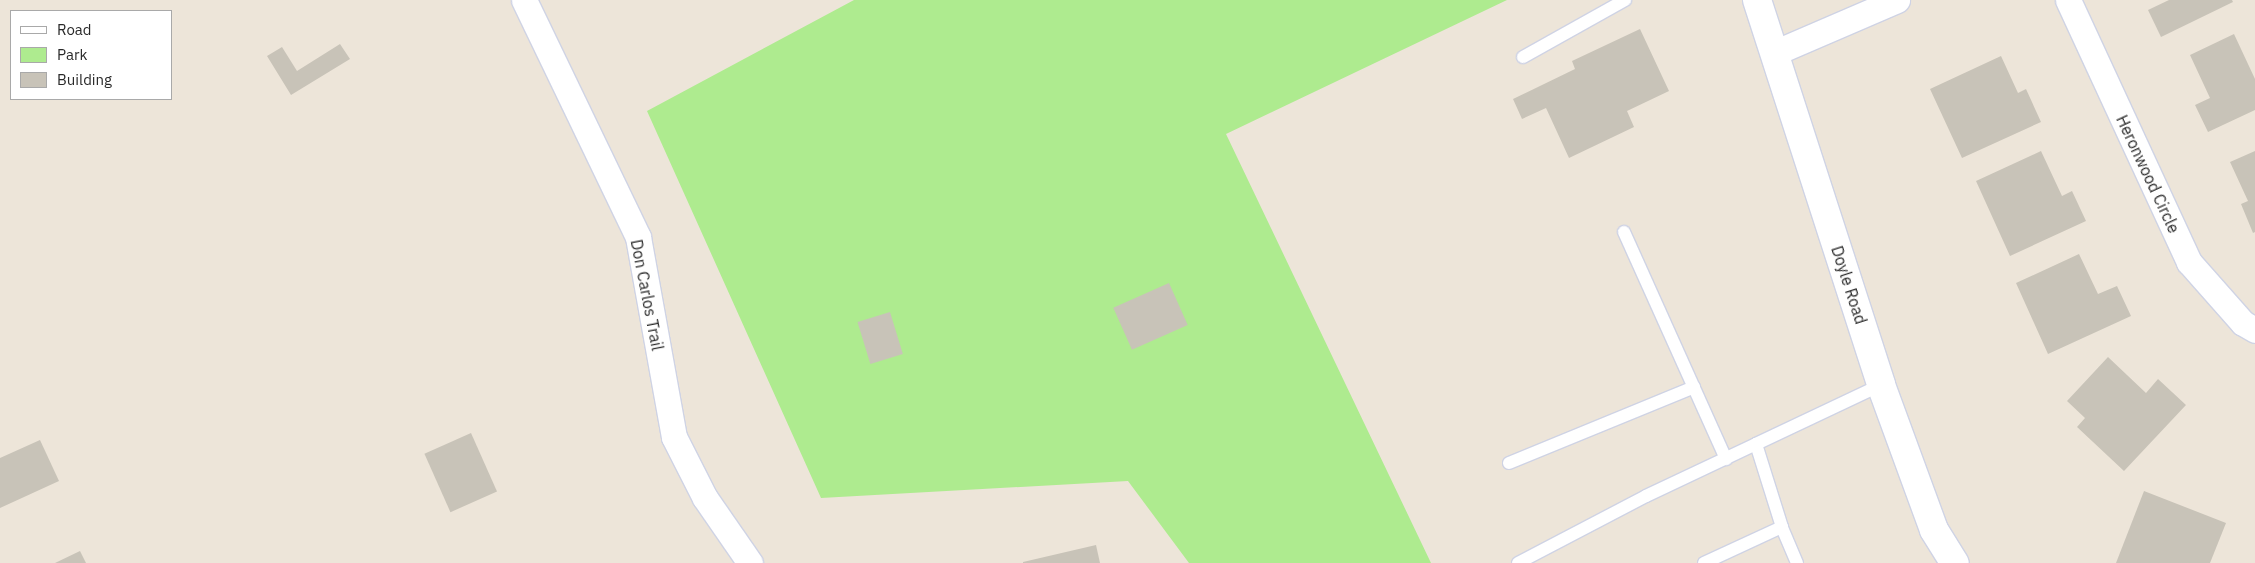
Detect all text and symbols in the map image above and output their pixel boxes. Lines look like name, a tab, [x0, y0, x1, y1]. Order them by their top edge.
legend	[10, 10, 172, 100]
text: Road	[57, 20, 92, 39]
text: Park	[57, 45, 87, 64]
text: Building	[57, 70, 112, 89]
street label: Heronwood Circle	[2112, 112, 2184, 236]
street label: Don Carlos Trail	[627, 238, 667, 352]
street label: Doyle Road	[1827, 243, 1871, 327]

